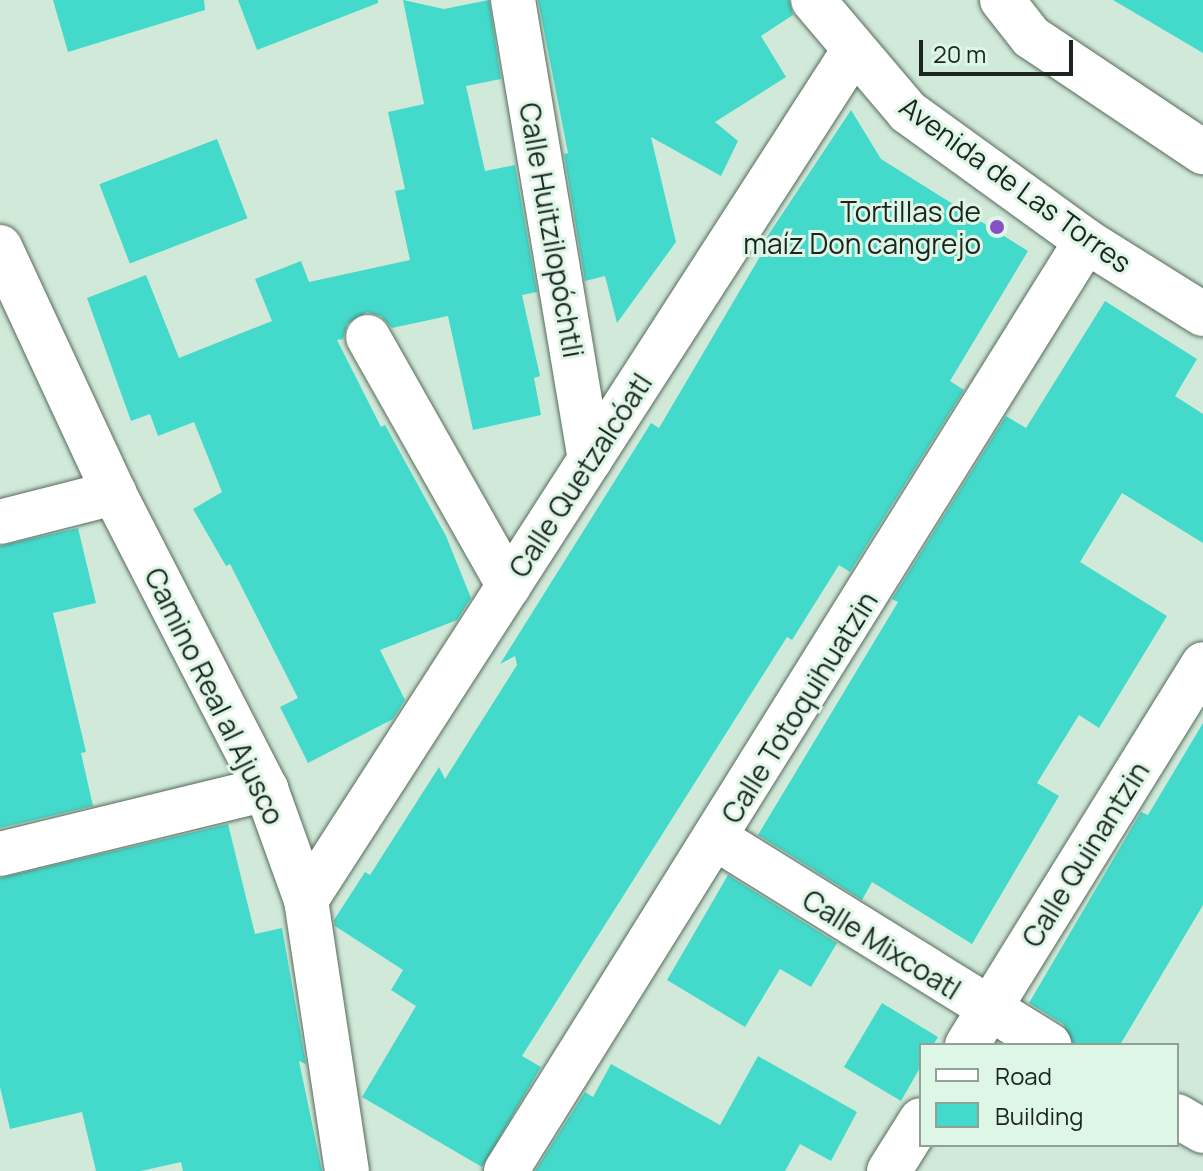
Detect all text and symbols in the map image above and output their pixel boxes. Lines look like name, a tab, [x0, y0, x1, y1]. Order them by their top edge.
scale bar	[923, 24, 1077, 74]
text: 20 m	[933, 37, 986, 70]
street label: Avenida de Las Torres	[894, 89, 1138, 279]
street label: Calle Huitzilopóchtli	[513, 100, 591, 360]
place label: Tortillas de maíz Don cangrejo	[743, 194, 981, 260]
marker: Tortillas de maíz Don cangrejo	[988, 218, 1006, 236]
street label: Calle Quetzalcóatl	[502, 367, 658, 583]
street label: Camino Real al Ajusco	[138, 562, 292, 830]
street label: Calle Totoquihuatzin	[714, 585, 884, 829]
street label: Calle Quinantzin	[1015, 755, 1155, 953]
street label: Calle Mixcoatl	[797, 882, 967, 1006]
legend	[919, 1043, 1179, 1147]
text: Road	[995, 1059, 1052, 1092]
text: Building	[995, 1099, 1083, 1132]

